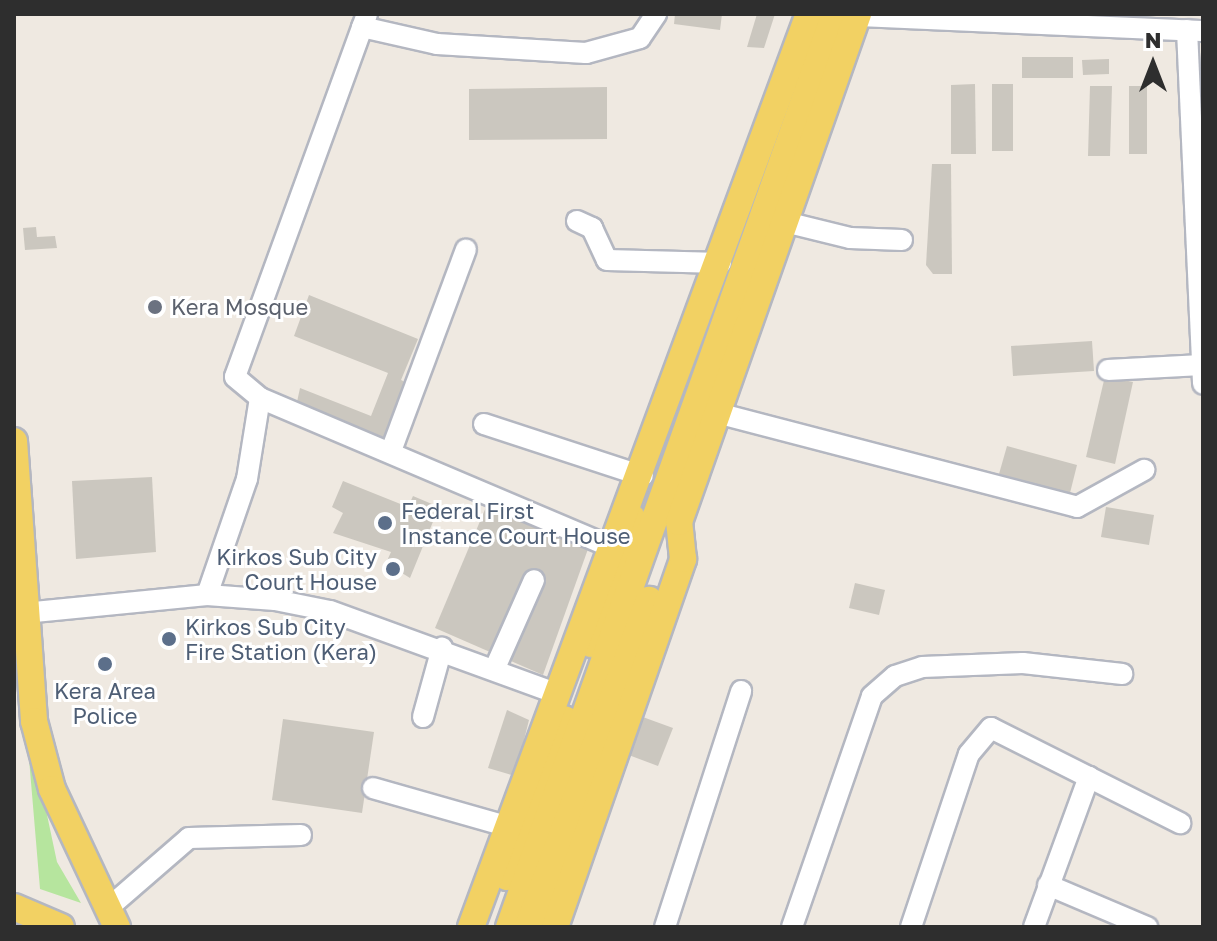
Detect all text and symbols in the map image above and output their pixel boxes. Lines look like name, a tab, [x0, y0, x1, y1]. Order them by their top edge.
north arrow	[1113, 24, 1193, 104]
text: N	[1145, 26, 1161, 53]
place label: Kera Mosque	[171, 294, 308, 320]
marker: Kera Mosque	[146, 298, 164, 316]
place label: Federal First Instance Court House	[401, 497, 631, 548]
marker: Federal First Instance Court House	[376, 514, 394, 532]
place label: Kirkos Sub City Court House	[216, 543, 377, 594]
marker: Kirkos Sub City Court House	[384, 560, 402, 578]
place label: Kirkos Sub City Fire Station (Kera)	[185, 613, 377, 664]
marker: Kirkos Sub City Fire Station (Kera)	[160, 630, 178, 648]
marker: Kera Area Police	[96, 655, 114, 673]
place label: Kera Area Police	[54, 677, 156, 728]

